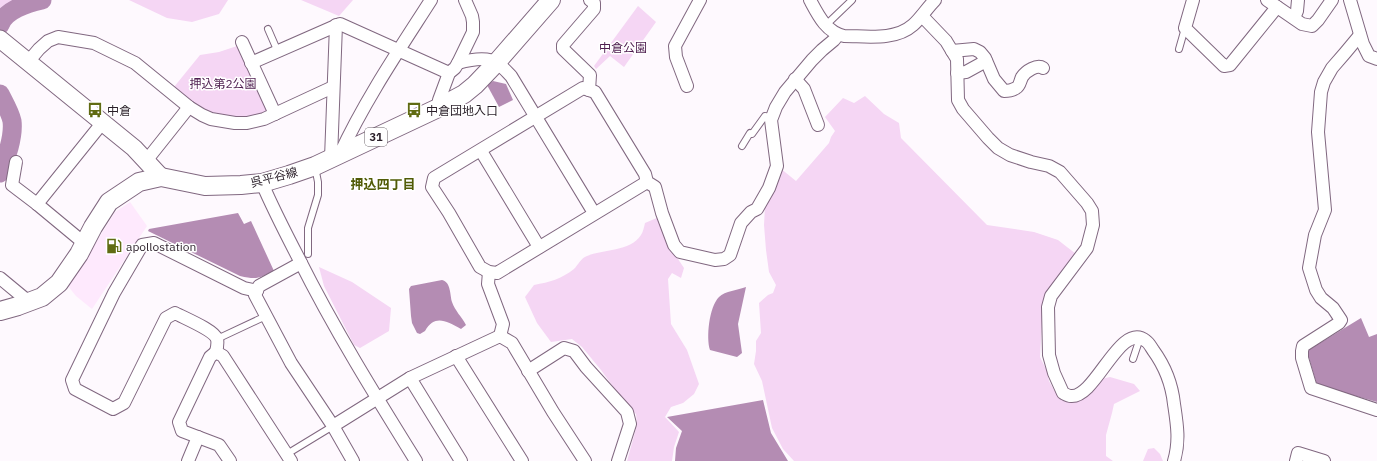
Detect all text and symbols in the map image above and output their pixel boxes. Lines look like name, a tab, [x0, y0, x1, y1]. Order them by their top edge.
park label: 中倉公園	[599, 40, 647, 55]
park label: 押込第2公園	[189, 76, 257, 91]
bus stop icon: 中倉	[86, 101, 104, 119]
bus stop icon: 中倉団地入口	[405, 101, 423, 119]
place label: 中倉	[107, 103, 131, 118]
place label: 中倉団地入口	[426, 103, 498, 118]
road number: 31	[365, 128, 387, 146]
street label: 呉平谷線	[249, 164, 299, 190]
district label: 押込四丁目	[350, 176, 416, 193]
fuel station icon: apollostation	[105, 237, 123, 255]
place label: apollostation	[126, 239, 196, 254]

